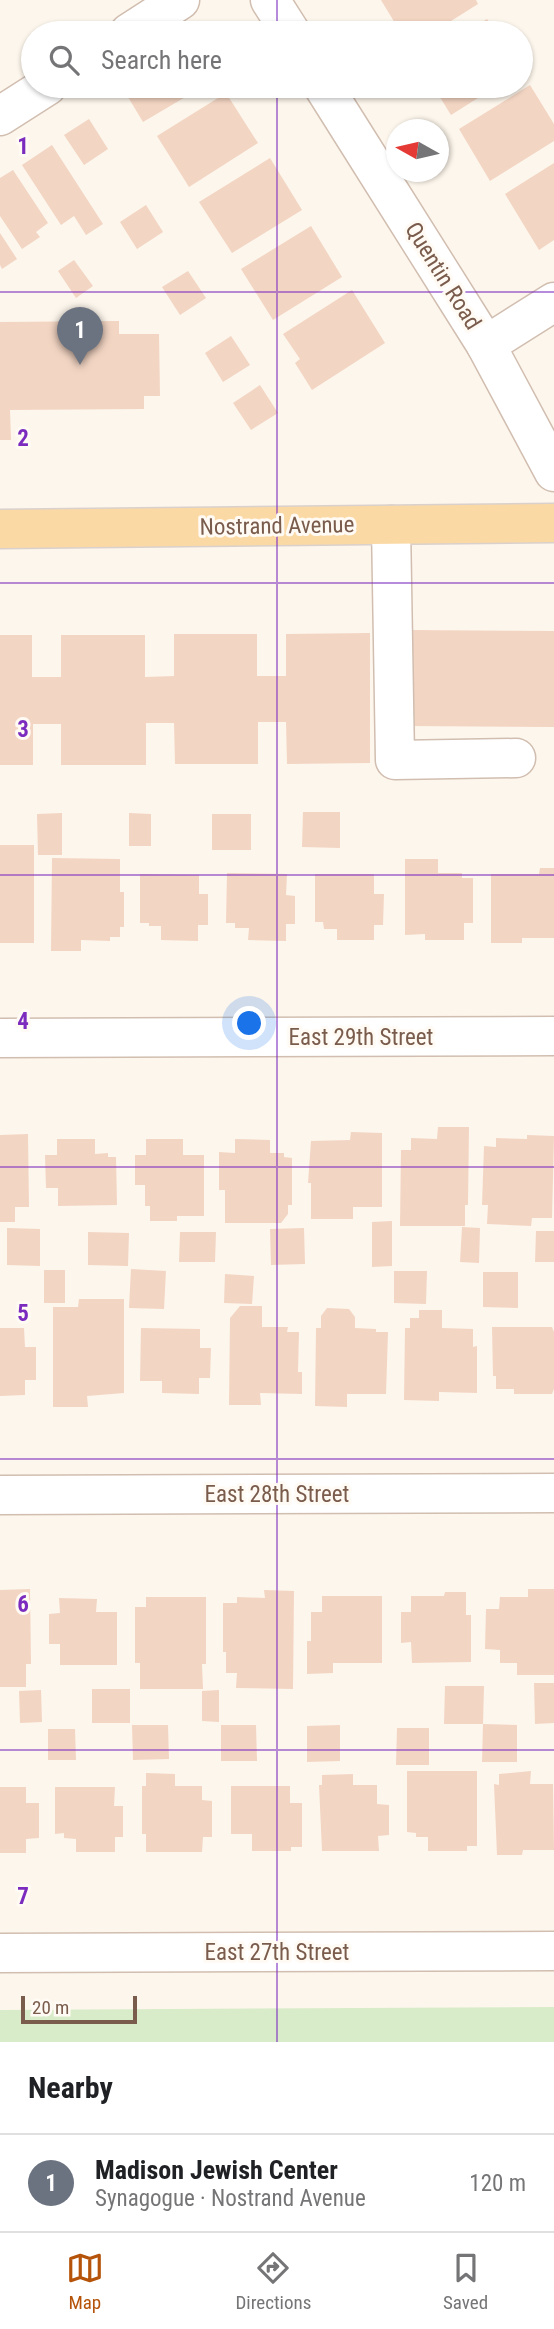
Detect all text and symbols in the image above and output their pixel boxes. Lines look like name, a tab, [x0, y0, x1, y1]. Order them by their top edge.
search box	[21, 21, 533, 98]
icon: search	[45, 41, 83, 79]
text: Search here	[101, 45, 222, 75]
north arrow	[386, 119, 449, 182]
text: 1	[17, 133, 29, 160]
street label: Quentin Road	[399, 217, 487, 335]
pin: 1	[57, 307, 103, 365]
text: 2	[17, 425, 29, 452]
street label: Nostrand Avenue	[199, 511, 355, 541]
text: 3	[17, 716, 29, 743]
your location	[232, 1006, 266, 1040]
text: 4	[17, 1008, 29, 1035]
street label: East 29th Street	[289, 1024, 433, 1051]
text: 5	[17, 1300, 29, 1327]
street label: East 28th Street	[205, 1481, 349, 1508]
text: 6	[17, 1591, 29, 1618]
text: 7	[17, 1883, 29, 1910]
street label: East 27th Street	[205, 1939, 349, 1966]
scale bar	[21, 1993, 136, 2025]
text: 20 m	[32, 1996, 69, 2019]
text: Nearby	[28, 2070, 113, 2105]
text: Madison Jewish Center	[95, 2155, 338, 2185]
text: 1	[45, 2170, 57, 2197]
text: 120 m	[469, 2170, 526, 2197]
text: Synagogue · Nostrand Avenue	[95, 2185, 366, 2212]
tab: Map	[66, 2249, 104, 2314]
tab: Directions	[235, 2249, 311, 2314]
tab: Saved	[443, 2249, 488, 2314]

